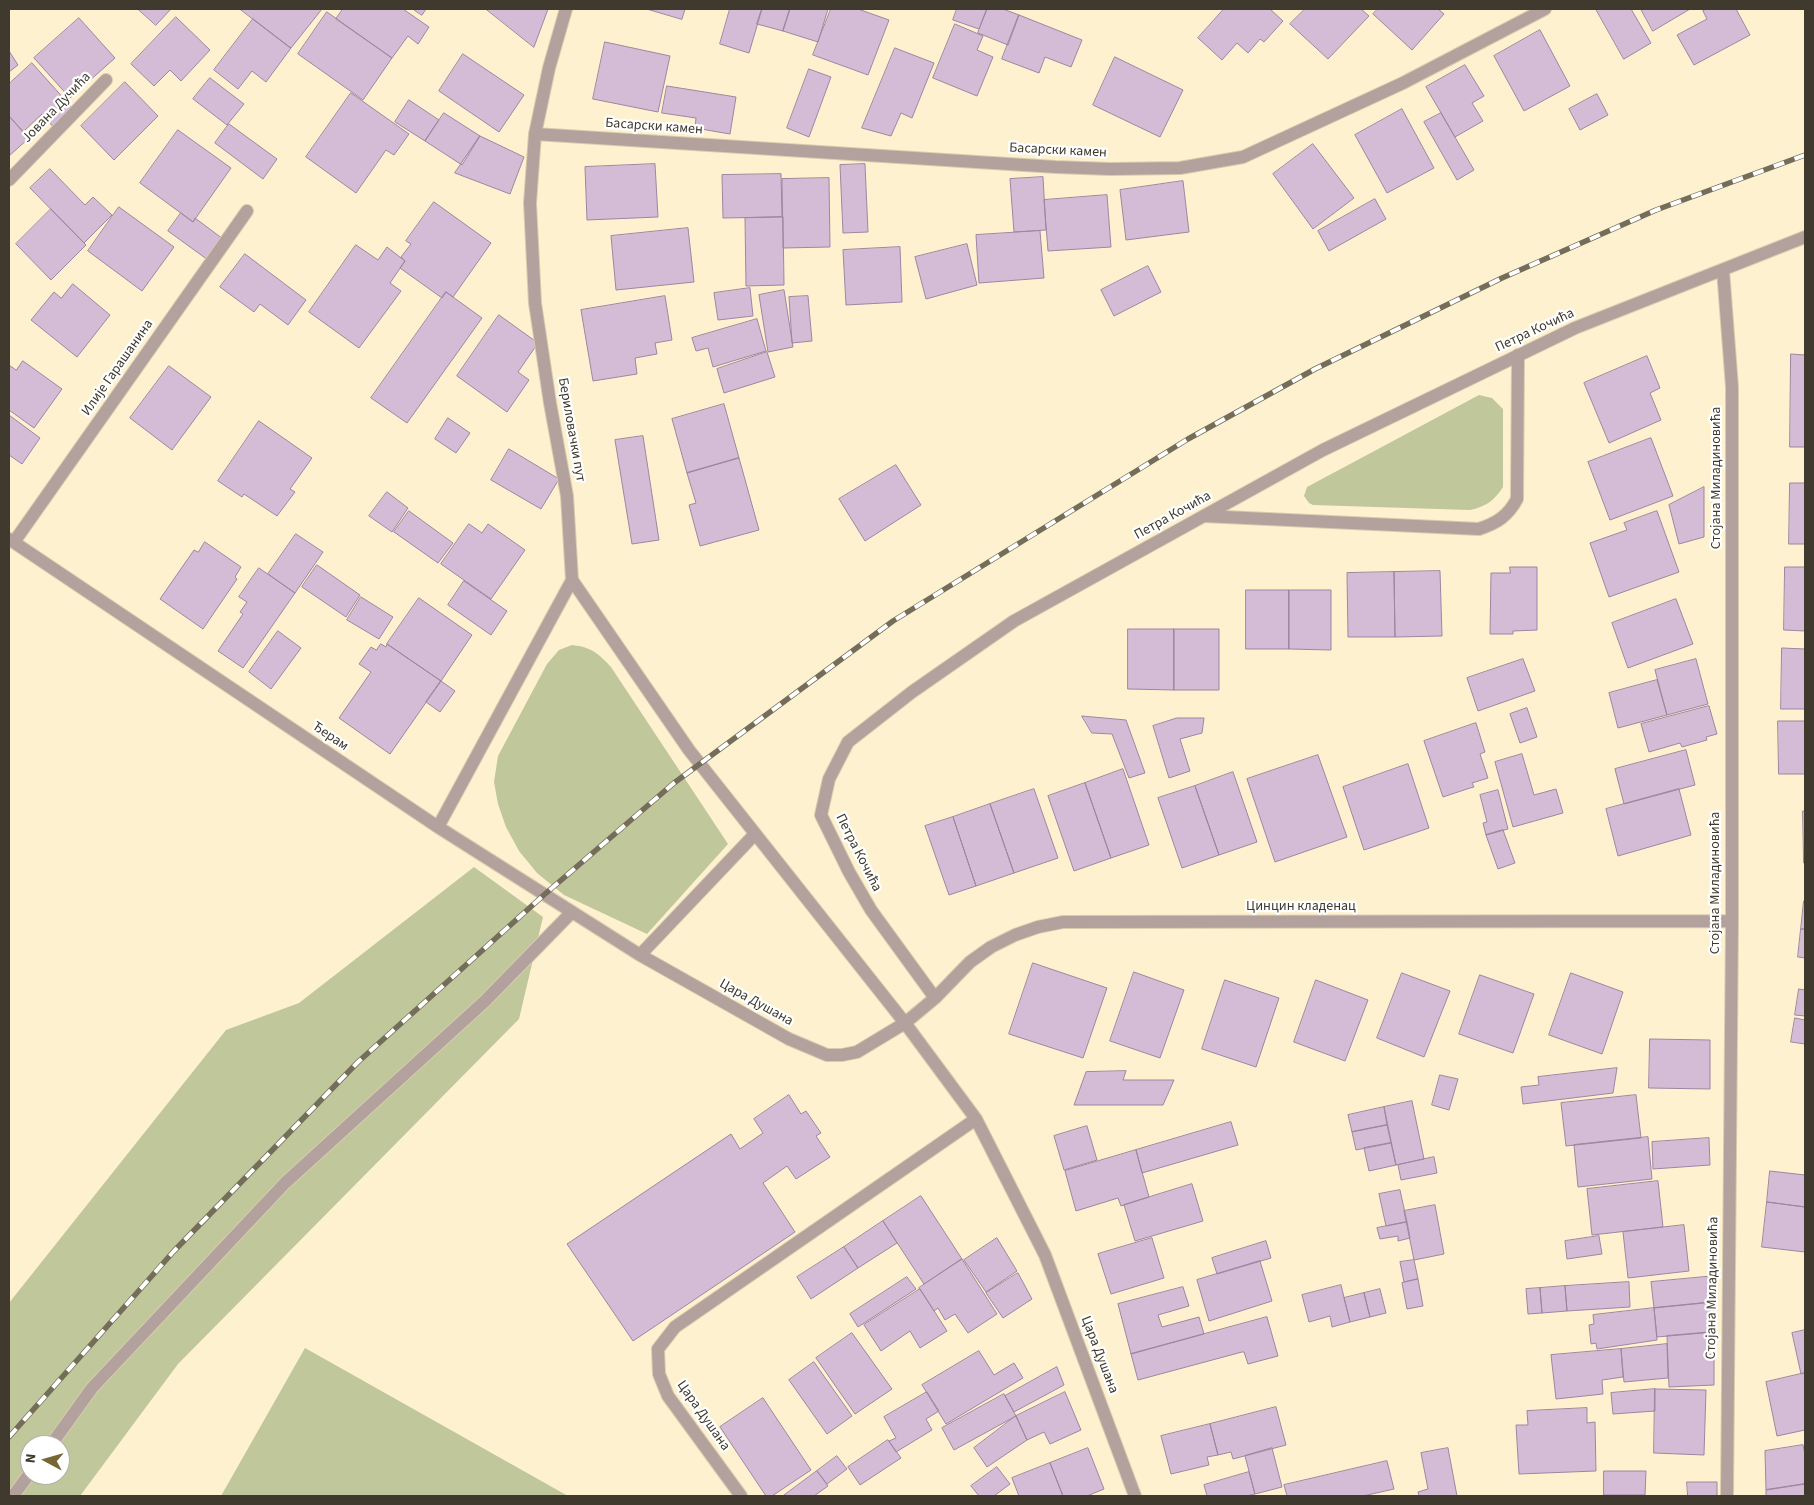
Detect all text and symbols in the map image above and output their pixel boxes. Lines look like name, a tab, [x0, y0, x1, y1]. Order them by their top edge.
street label: Јована Дучића	[19, 69, 95, 147]
street label: Басарски камен	[605, 115, 703, 139]
street label: Басарски камен	[1009, 140, 1107, 162]
street label: Петра Кочића	[1493, 305, 1577, 357]
street label: Илије Гарашанина	[79, 317, 157, 419]
street label: Бериловачки пут	[554, 377, 588, 483]
street label: Стојана Миладиновића	[1709, 407, 1725, 549]
street label: Петра Кочића	[1132, 488, 1214, 544]
street label: Ђерам	[309, 719, 351, 755]
street label: Петра Кочића	[831, 811, 885, 895]
street label: Стојана Миладиновића	[1708, 812, 1724, 954]
street label: Цинцин кладенац	[1246, 899, 1356, 915]
street label: Цара Душана	[716, 976, 796, 1030]
street label: Стојана Миладиновића	[1703, 1217, 1723, 1359]
street label: Цара Душана	[1077, 1314, 1121, 1396]
street label: Цара Душана	[673, 1378, 733, 1454]
north arrow	[20, 1435, 70, 1485]
text: N	[21, 1453, 42, 1464]

